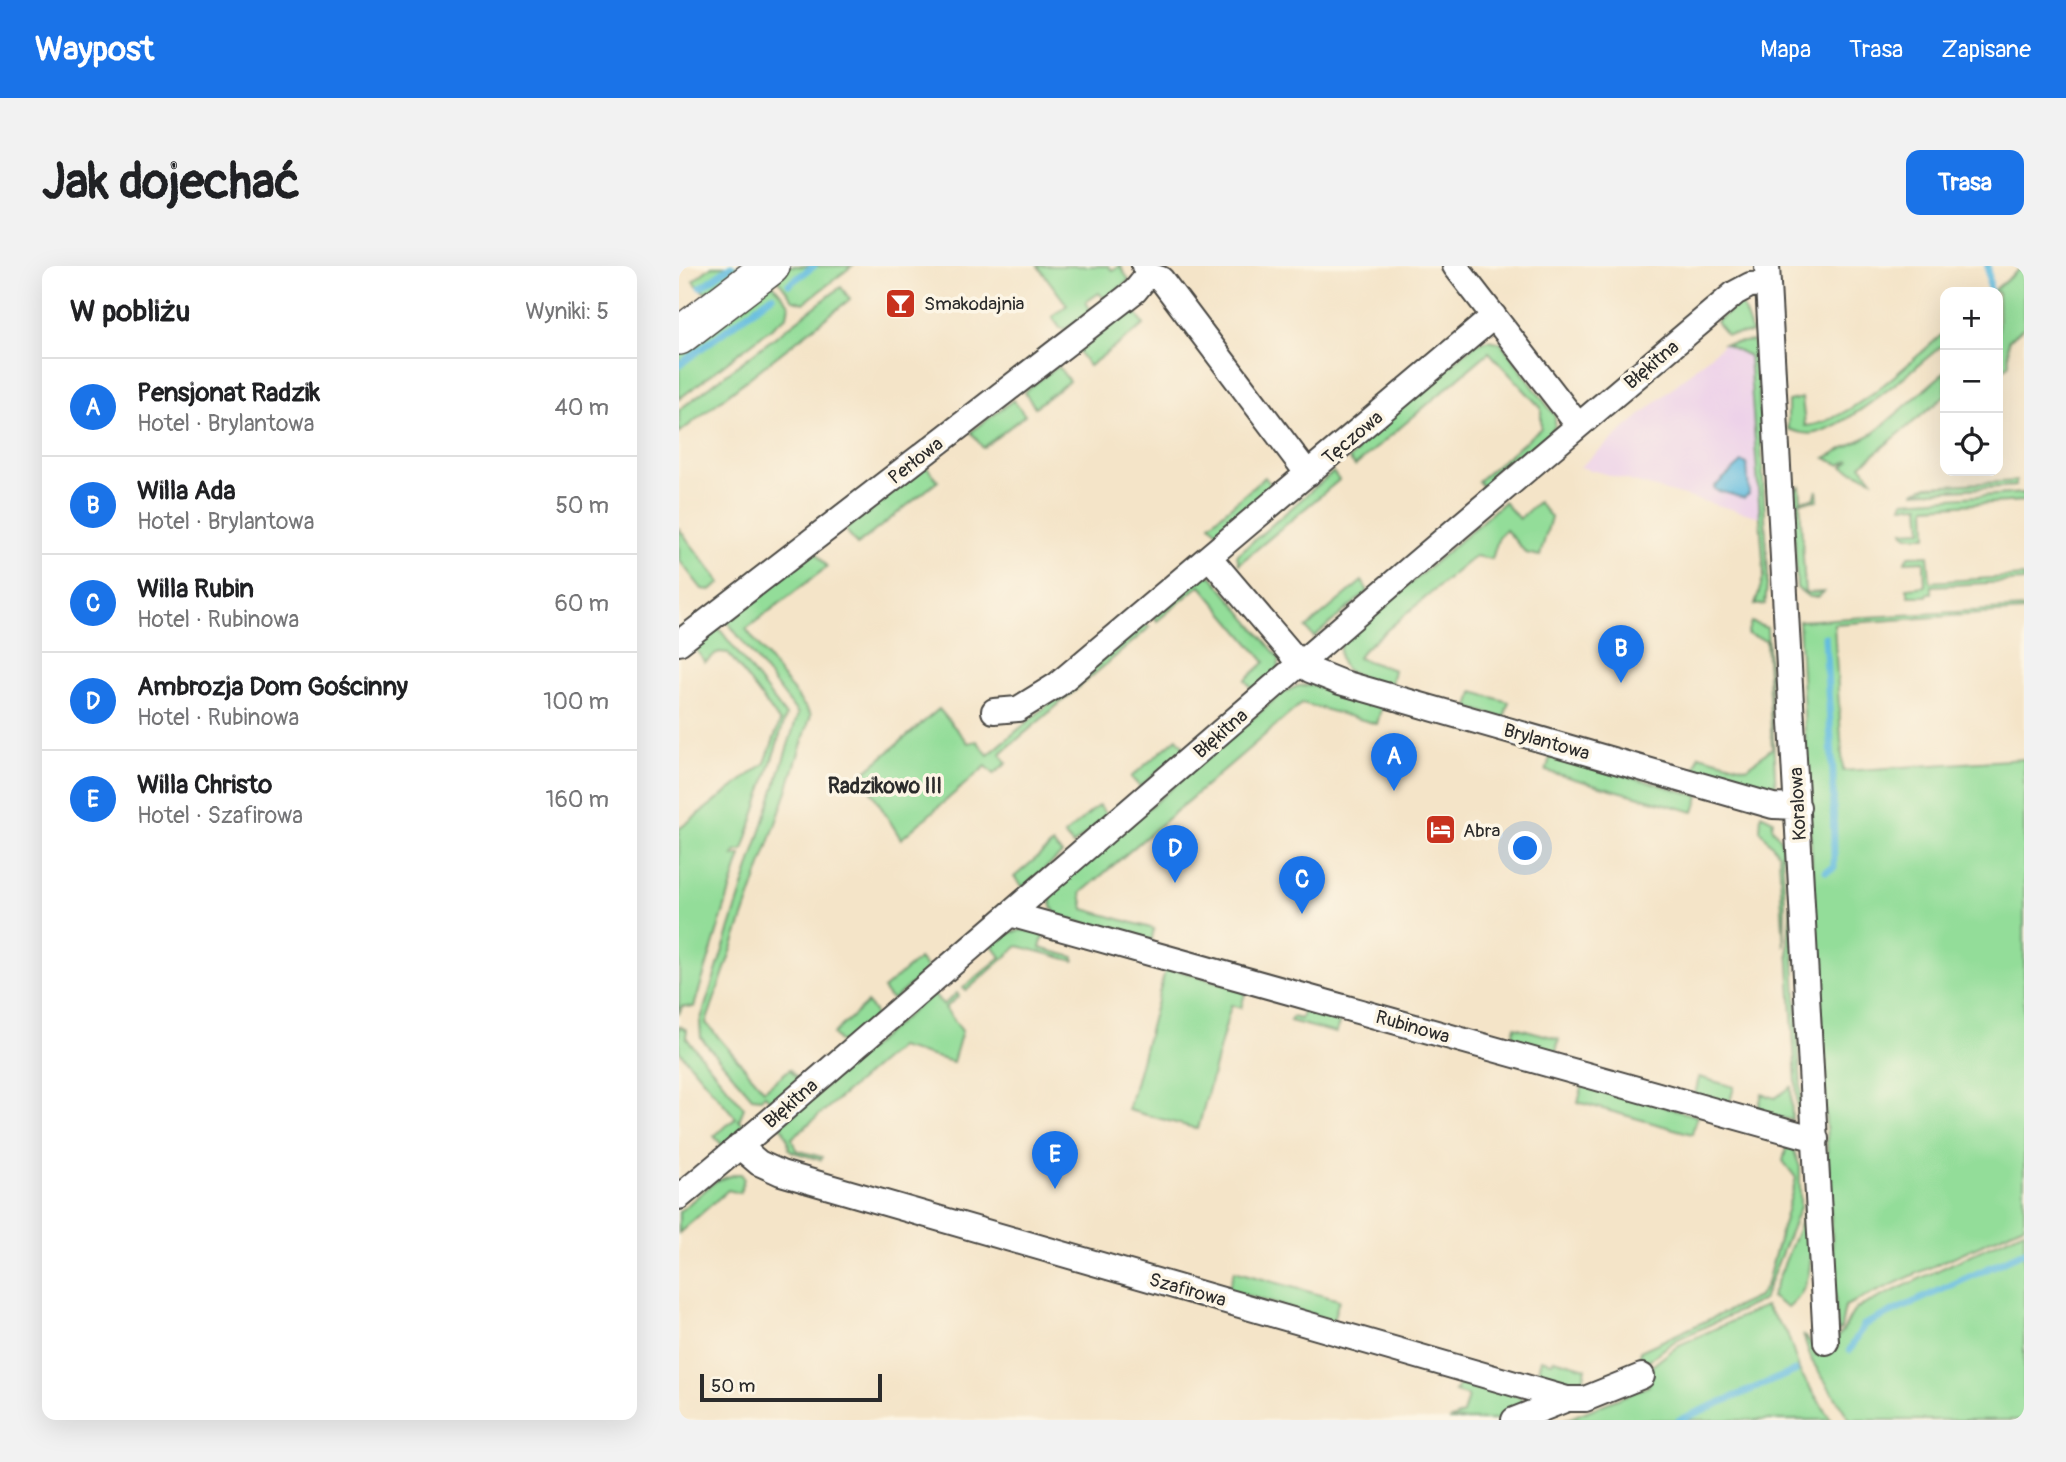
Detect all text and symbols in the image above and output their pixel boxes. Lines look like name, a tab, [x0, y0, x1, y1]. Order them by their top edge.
text: Waypost	[35, 29, 154, 70]
text: Mapa	[1760, 35, 1811, 64]
text: Trasa	[1849, 35, 1903, 64]
text: Zapisane	[1941, 35, 2031, 64]
button: Trasa	[1906, 150, 2024, 215]
text: Jak dojechać	[42, 152, 300, 213]
bar icon: Smakodajnia	[884, 286, 918, 320]
map controls	[1940, 287, 2003, 476]
button: +	[1940, 287, 2003, 350]
place label: Smakodajnia	[924, 292, 1025, 316]
text: W pobliżu	[70, 293, 190, 330]
text: Wyniki: 5	[525, 297, 609, 326]
street label: Błękitna	[1619, 335, 1684, 395]
button: −	[1940, 350, 2003, 413]
text: Pensjonat Radzik	[137, 377, 320, 409]
text: A	[86, 393, 100, 422]
text: 40 m	[555, 393, 609, 422]
street label: Tęczowa	[1317, 405, 1388, 470]
text: Hotel · Brylantowa	[137, 409, 314, 438]
button: locate	[1940, 413, 2003, 476]
street label: Perłowa	[883, 432, 948, 490]
text: Willa Ada	[137, 475, 236, 507]
text: B	[86, 491, 100, 520]
text: 50 m	[555, 491, 609, 520]
text: Hotel · Brylantowa	[137, 507, 314, 536]
text: Willa Rubin	[137, 573, 254, 605]
text: C	[86, 589, 100, 618]
text: 60 m	[554, 589, 609, 618]
text: Hotel · Rubinowa	[137, 605, 299, 634]
pin: B	[1598, 625, 1644, 683]
text: Ambrozja Dom Gościnny	[137, 671, 408, 703]
text: D	[86, 687, 100, 716]
text: 100 m	[543, 687, 609, 716]
text: Hotel · Rubinowa	[137, 703, 299, 732]
street label: Błękitna	[1189, 704, 1253, 764]
street label: Brylantowa	[1501, 718, 1593, 766]
pin: A	[1371, 733, 1417, 791]
street label: Koralowa	[1784, 766, 1812, 841]
text: Willa Christo	[137, 769, 272, 801]
district label: Radzikowo III	[828, 773, 942, 800]
text: E	[87, 785, 99, 814]
text: 160 m	[545, 785, 609, 814]
text: Hotel · Szafirowa	[137, 801, 303, 830]
hotel icon: Abra	[1423, 813, 1457, 847]
place label: Abra	[1463, 819, 1500, 843]
pin: D	[1152, 825, 1198, 883]
your location	[1508, 831, 1542, 865]
pin: C	[1279, 856, 1325, 914]
street label: Rubinowa	[1373, 1005, 1453, 1049]
street label: Błękitna	[759, 1074, 823, 1134]
pin: E	[1032, 1131, 1078, 1189]
street label: Szafirowa	[1146, 1268, 1229, 1312]
scale bar	[700, 1371, 882, 1403]
text: 50 m	[711, 1374, 755, 1398]

